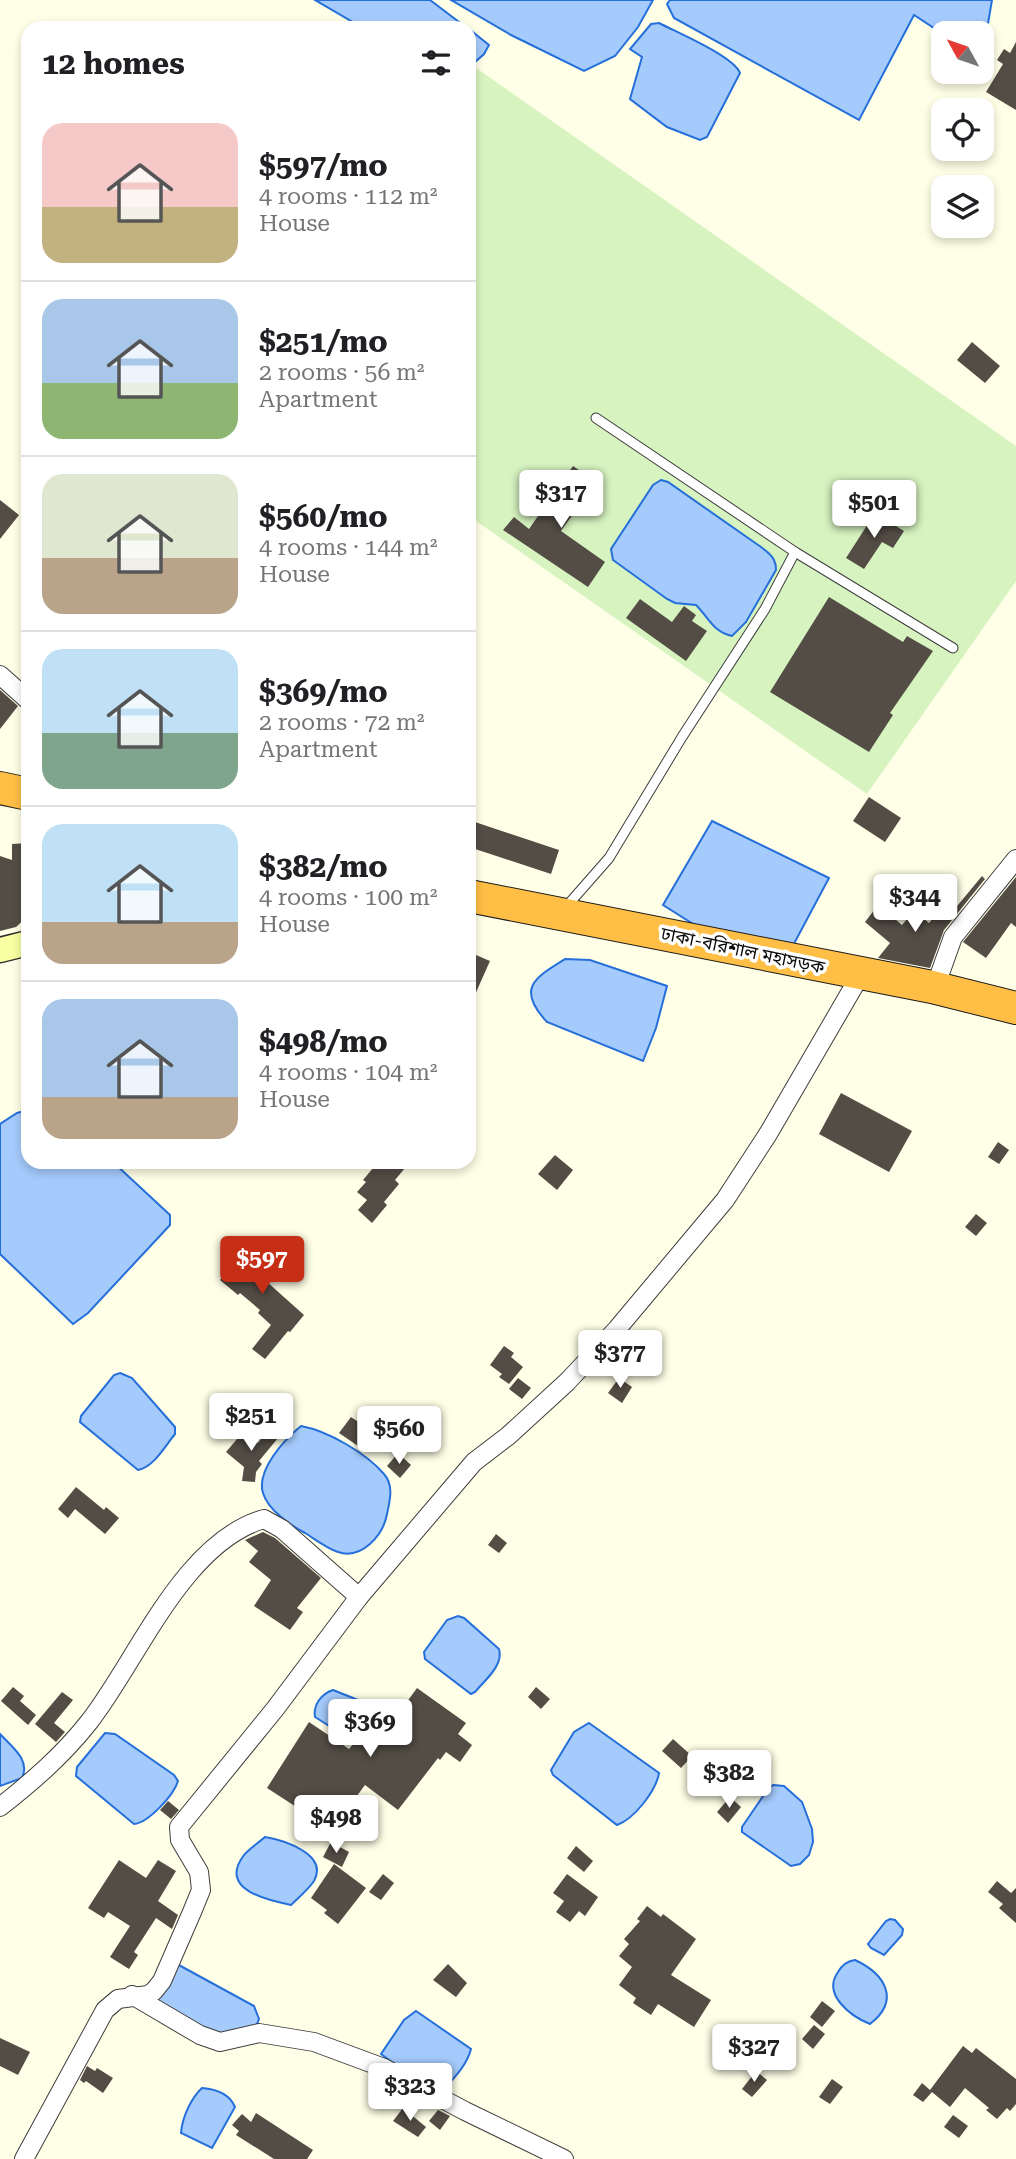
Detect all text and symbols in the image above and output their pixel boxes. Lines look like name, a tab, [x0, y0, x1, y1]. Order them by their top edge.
north arrow	[931, 21, 994, 84]
map controls	[931, 21, 994, 238]
icon: filters	[417, 44, 455, 82]
text: 12 homes	[42, 46, 185, 81]
button: locate	[931, 98, 994, 161]
text: $597/mo	[259, 148, 388, 183]
icon: home	[98, 151, 182, 235]
button: layers	[931, 175, 994, 238]
text: 4 rooms · 112 m²	[259, 183, 437, 210]
text: House	[259, 210, 330, 237]
text: $251/mo	[259, 324, 388, 359]
icon: home	[98, 327, 182, 411]
text: 2 rooms · 56 m²	[259, 359, 425, 386]
text: Apartment	[259, 386, 378, 413]
pin: $317	[520, 470, 602, 530]
text: $317	[535, 479, 587, 506]
pin: $501	[833, 480, 915, 540]
text: $501	[848, 489, 900, 516]
text: $560/mo	[259, 499, 388, 534]
icon: home	[98, 502, 182, 586]
text: 4 rooms · 144 m²	[259, 534, 437, 561]
text: House	[259, 561, 330, 588]
text: $369/mo	[259, 674, 388, 709]
icon: home	[98, 677, 182, 761]
text: 2 rooms · 72 m²	[259, 709, 425, 736]
text: Apartment	[259, 736, 378, 763]
text: $382/mo	[259, 849, 388, 884]
icon: home	[98, 852, 182, 936]
pin: $344	[874, 874, 956, 934]
text: $344	[889, 883, 941, 910]
text: 4 rooms · 100 m²	[259, 884, 437, 911]
text: House	[259, 911, 330, 938]
street label: ঢাকা-বরিশাল মহাসড়ক	[658, 922, 827, 978]
text: $498/mo	[259, 1024, 388, 1059]
icon: home	[98, 1027, 182, 1111]
text: 4 rooms · 104 m²	[259, 1059, 437, 1086]
text: House	[259, 1086, 330, 1113]
pin: $597	[221, 1236, 303, 1296]
text: $597	[236, 1245, 288, 1272]
pin: $377	[579, 1330, 661, 1390]
text: $377	[594, 1339, 646, 1366]
pin: $251	[210, 1394, 292, 1453]
text: $251	[225, 1402, 277, 1429]
pin: $560	[358, 1406, 440, 1466]
text: $560	[373, 1415, 425, 1442]
pin: $369	[329, 1700, 411, 1759]
text: $369	[344, 1708, 396, 1735]
pin: $382	[688, 1750, 770, 1810]
text: $382	[703, 1759, 755, 1786]
pin: $498	[295, 1796, 377, 1855]
text: $498	[310, 1804, 362, 1831]
pin: $327	[713, 2024, 795, 2084]
text: $327	[728, 2033, 780, 2060]
pin: $323	[369, 2064, 451, 2123]
text: $323	[384, 2072, 436, 2099]

